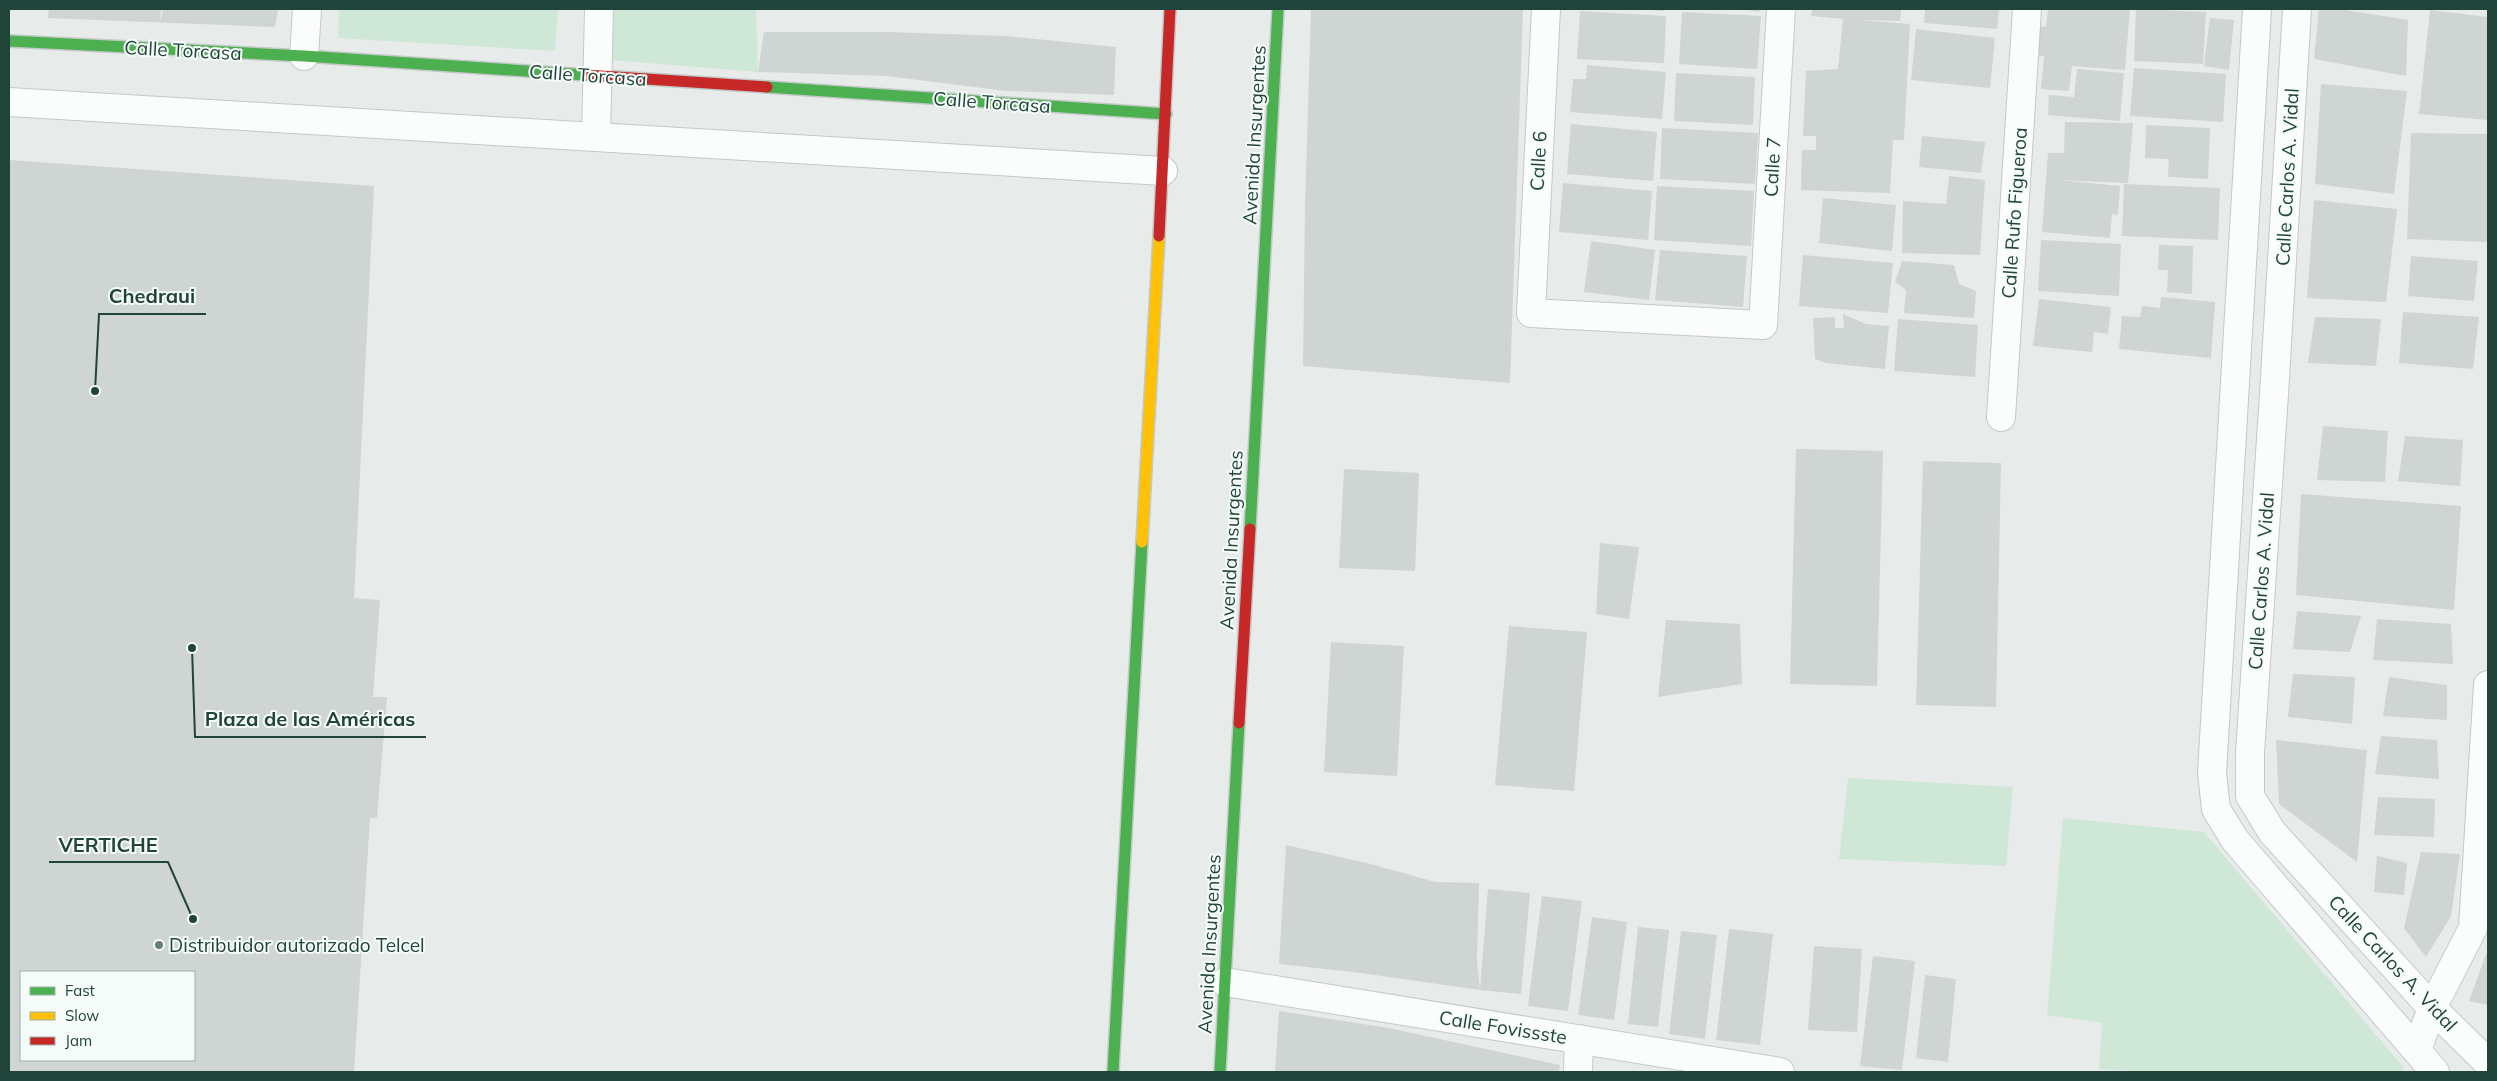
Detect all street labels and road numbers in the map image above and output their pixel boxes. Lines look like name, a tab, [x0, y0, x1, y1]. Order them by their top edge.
street label: Calle Torcasa	[124, 35, 242, 65]
street label: Avenida Insurgentes	[1237, 45, 1271, 225]
street label: Calle Torcasa	[528, 59, 648, 91]
street label: Calle Torcasa	[932, 86, 1052, 118]
street label: Calle Carlos A. Vidal	[2270, 88, 2304, 266]
street label: Calle Rufo Figueroa	[1996, 127, 2032, 299]
street label: Calle 6	[1524, 130, 1552, 192]
street label: Calle 7	[1758, 136, 1786, 198]
street label: Avenida Insurgentes	[1214, 450, 1248, 630]
street label: Calle Carlos A. Vidal	[2243, 491, 2279, 671]
street label: Avenida Insurgentes	[1192, 854, 1226, 1034]
street label: Calle Carlos A. Vidal	[2324, 890, 2462, 1036]
street label: Calle Fovissste	[1437, 1005, 1569, 1049]

